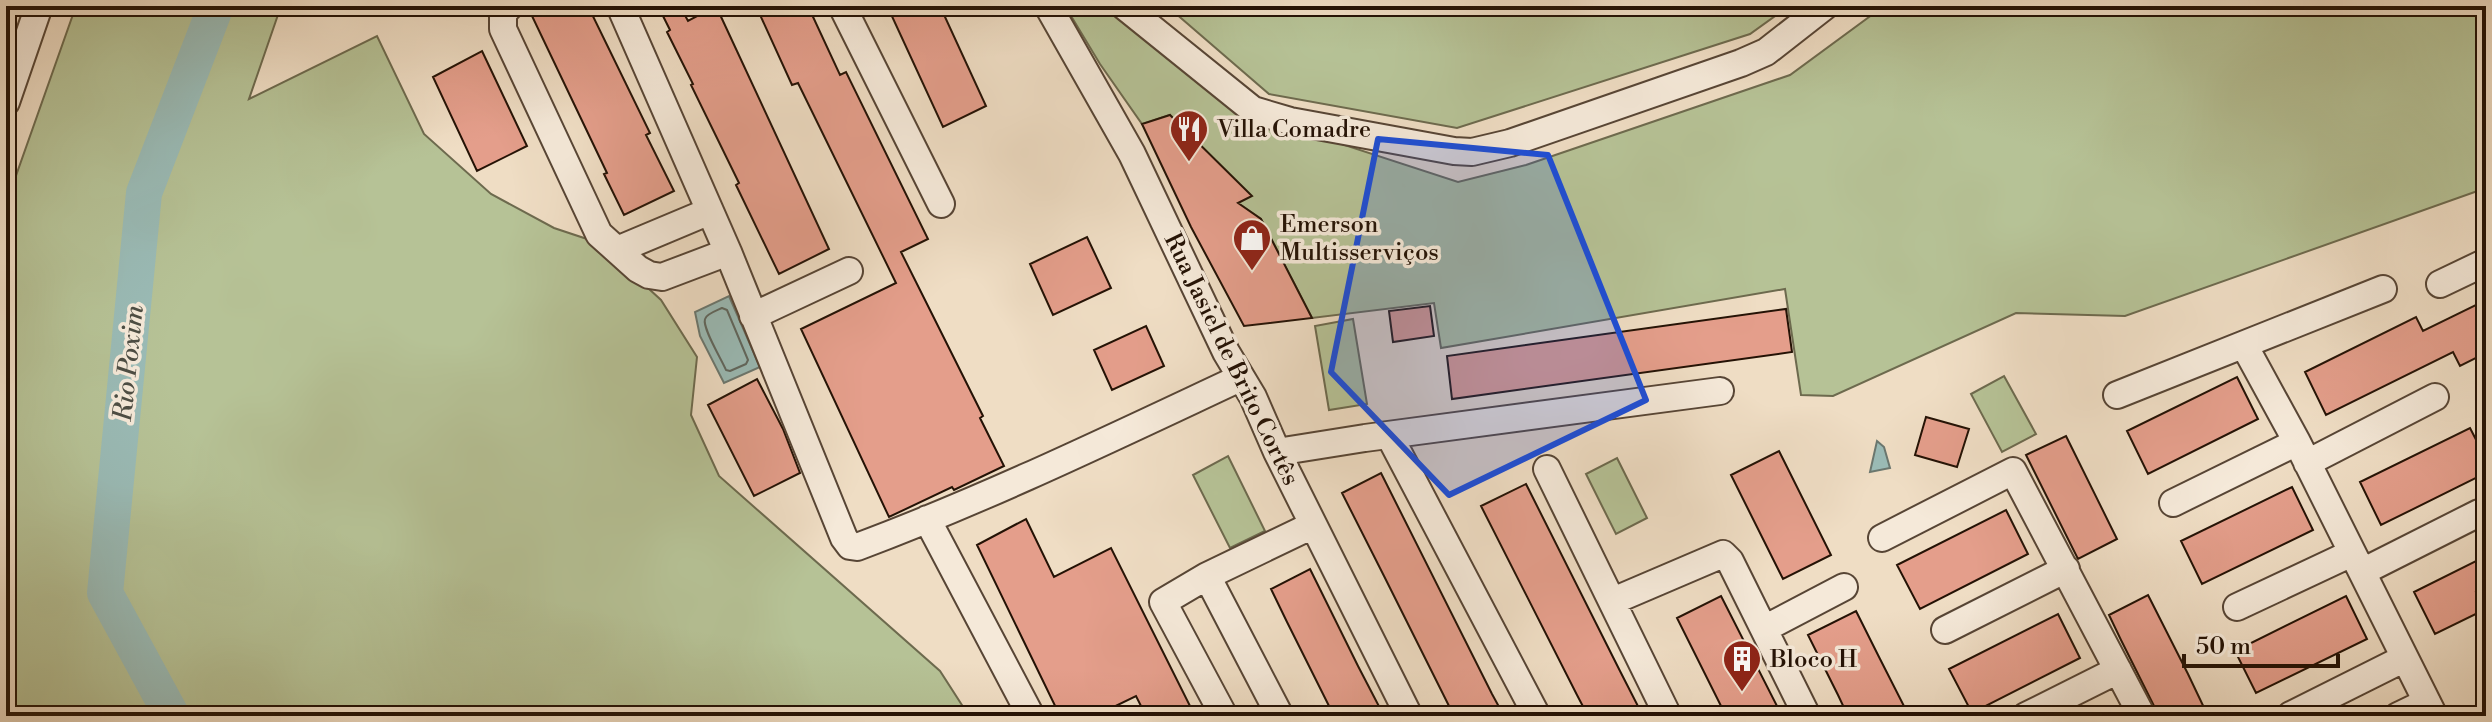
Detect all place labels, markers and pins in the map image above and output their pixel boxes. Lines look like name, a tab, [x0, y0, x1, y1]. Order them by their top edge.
restaurant icon: Villa Comadre	[1168, 108, 1210, 163]
place label: Villa Comadre	[1216, 115, 1371, 145]
place label: Emerson Multisserviços	[1280, 210, 1439, 268]
shop icon: Emerson Multisserviços	[1231, 217, 1273, 272]
building icon: Bloco H	[1721, 638, 1763, 693]
place label: Bloco H	[1769, 645, 1857, 675]

